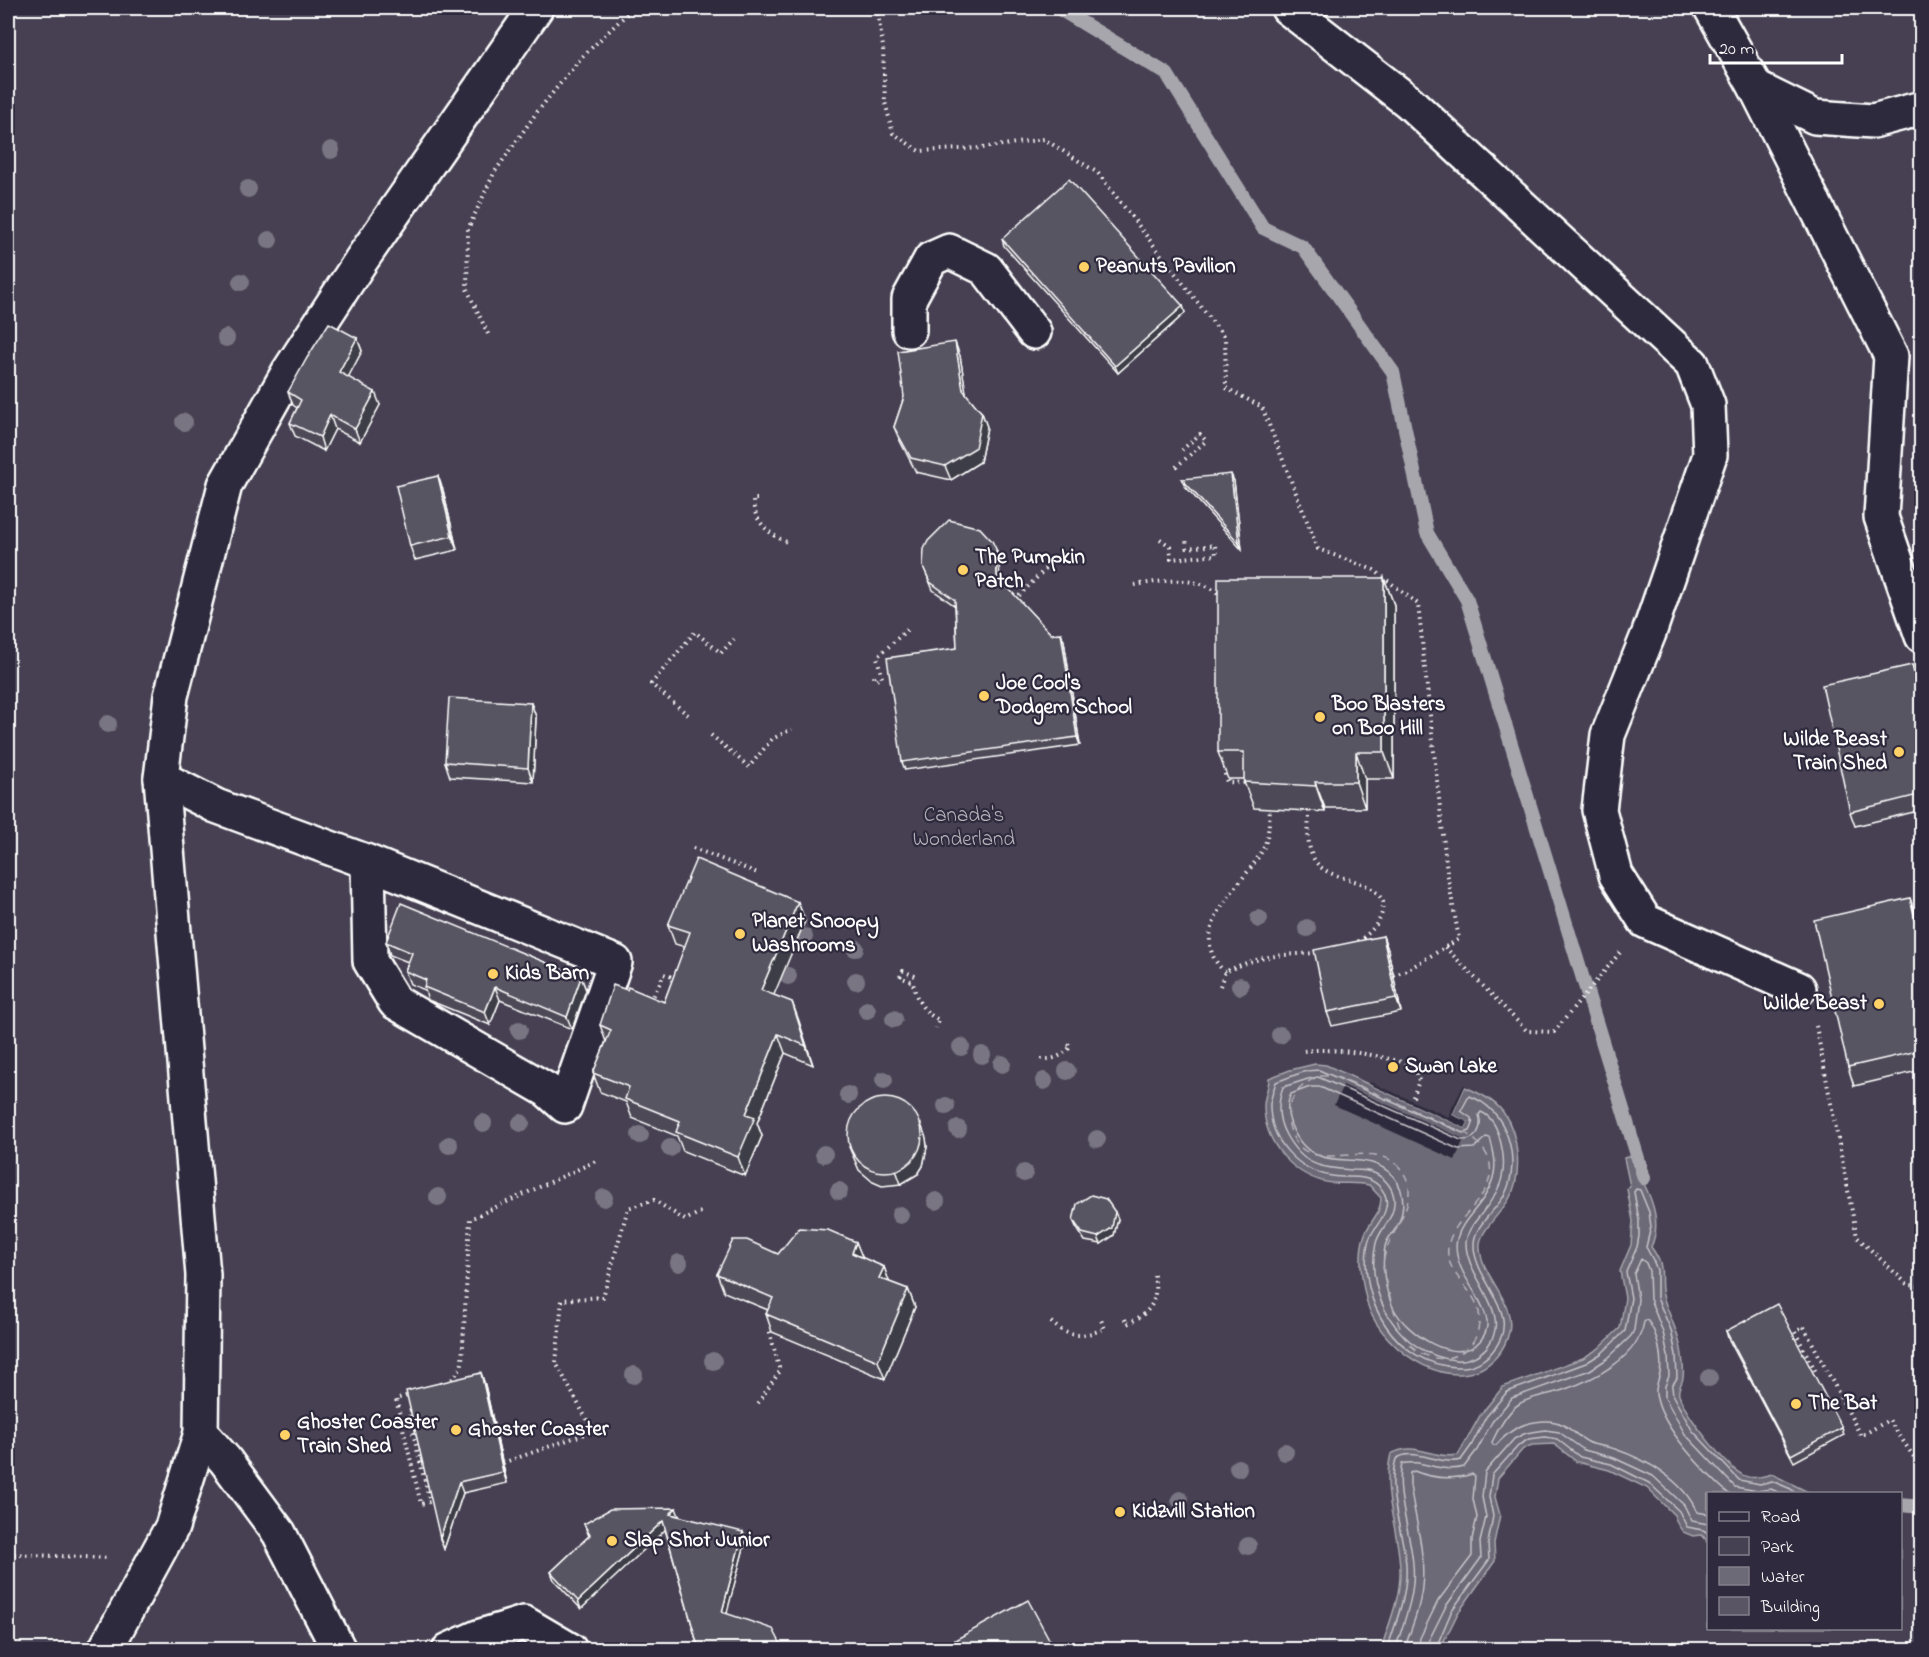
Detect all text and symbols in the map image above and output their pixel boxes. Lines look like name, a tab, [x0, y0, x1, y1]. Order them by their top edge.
scale bar	[1710, 27, 1842, 65]
text: 20 m	[1719, 37, 1754, 63]
place label: Peanuts Pavilion	[1096, 252, 1236, 282]
marker: Peanuts Pavilion	[1077, 260, 1091, 274]
place label: The Pumpkin Patch	[975, 543, 1085, 597]
marker: The Pumpkin Patch	[956, 563, 970, 577]
place label: Joe Cool's Dodgem School	[995, 669, 1133, 725]
marker: Joe Cool's Dodgem School	[977, 689, 991, 703]
place label: Boo Blasters on Boo Hill	[1331, 690, 1446, 744]
marker: Boo Blasters on Boo Hill	[1313, 710, 1327, 724]
place label: Wilde Beast Train Shed	[1783, 725, 1888, 779]
marker: Wilde Beast Train Shed	[1892, 745, 1906, 759]
park label: Canada's Wonderland	[913, 801, 1015, 855]
place label: Planet Snoopy Washrooms	[752, 907, 879, 961]
marker: Planet Snoopy Washrooms	[733, 927, 747, 941]
place label: Kids Barn	[505, 959, 589, 989]
marker: Kids Barn	[486, 967, 500, 981]
place label: Wilde Beast	[1763, 989, 1868, 1019]
marker: Wilde Beast	[1872, 997, 1886, 1011]
place label: Swan Lake	[1405, 1052, 1498, 1082]
marker: Swan Lake	[1386, 1060, 1400, 1074]
place label: The Bat	[1808, 1389, 1878, 1419]
marker: The Bat	[1789, 1397, 1803, 1411]
place label: Ghoster Coaster Train Shed	[297, 1408, 438, 1462]
place label: Ghoster Coaster	[468, 1415, 609, 1445]
marker: Ghoster Coaster	[449, 1423, 463, 1437]
marker: Ghoster Coaster Train Shed	[278, 1428, 292, 1442]
legend	[1707, 1492, 1902, 1630]
place label: Kidzvill Station	[1132, 1497, 1255, 1527]
marker: Kidzvill Station	[1113, 1505, 1127, 1519]
text: Road	[1761, 1505, 1800, 1531]
place label: Slap Shot Junior	[624, 1526, 770, 1556]
marker: Slap Shot Junior	[605, 1534, 619, 1548]
text: Park	[1761, 1535, 1794, 1561]
text: Water	[1761, 1565, 1805, 1591]
text: Building	[1760, 1595, 1820, 1622]

